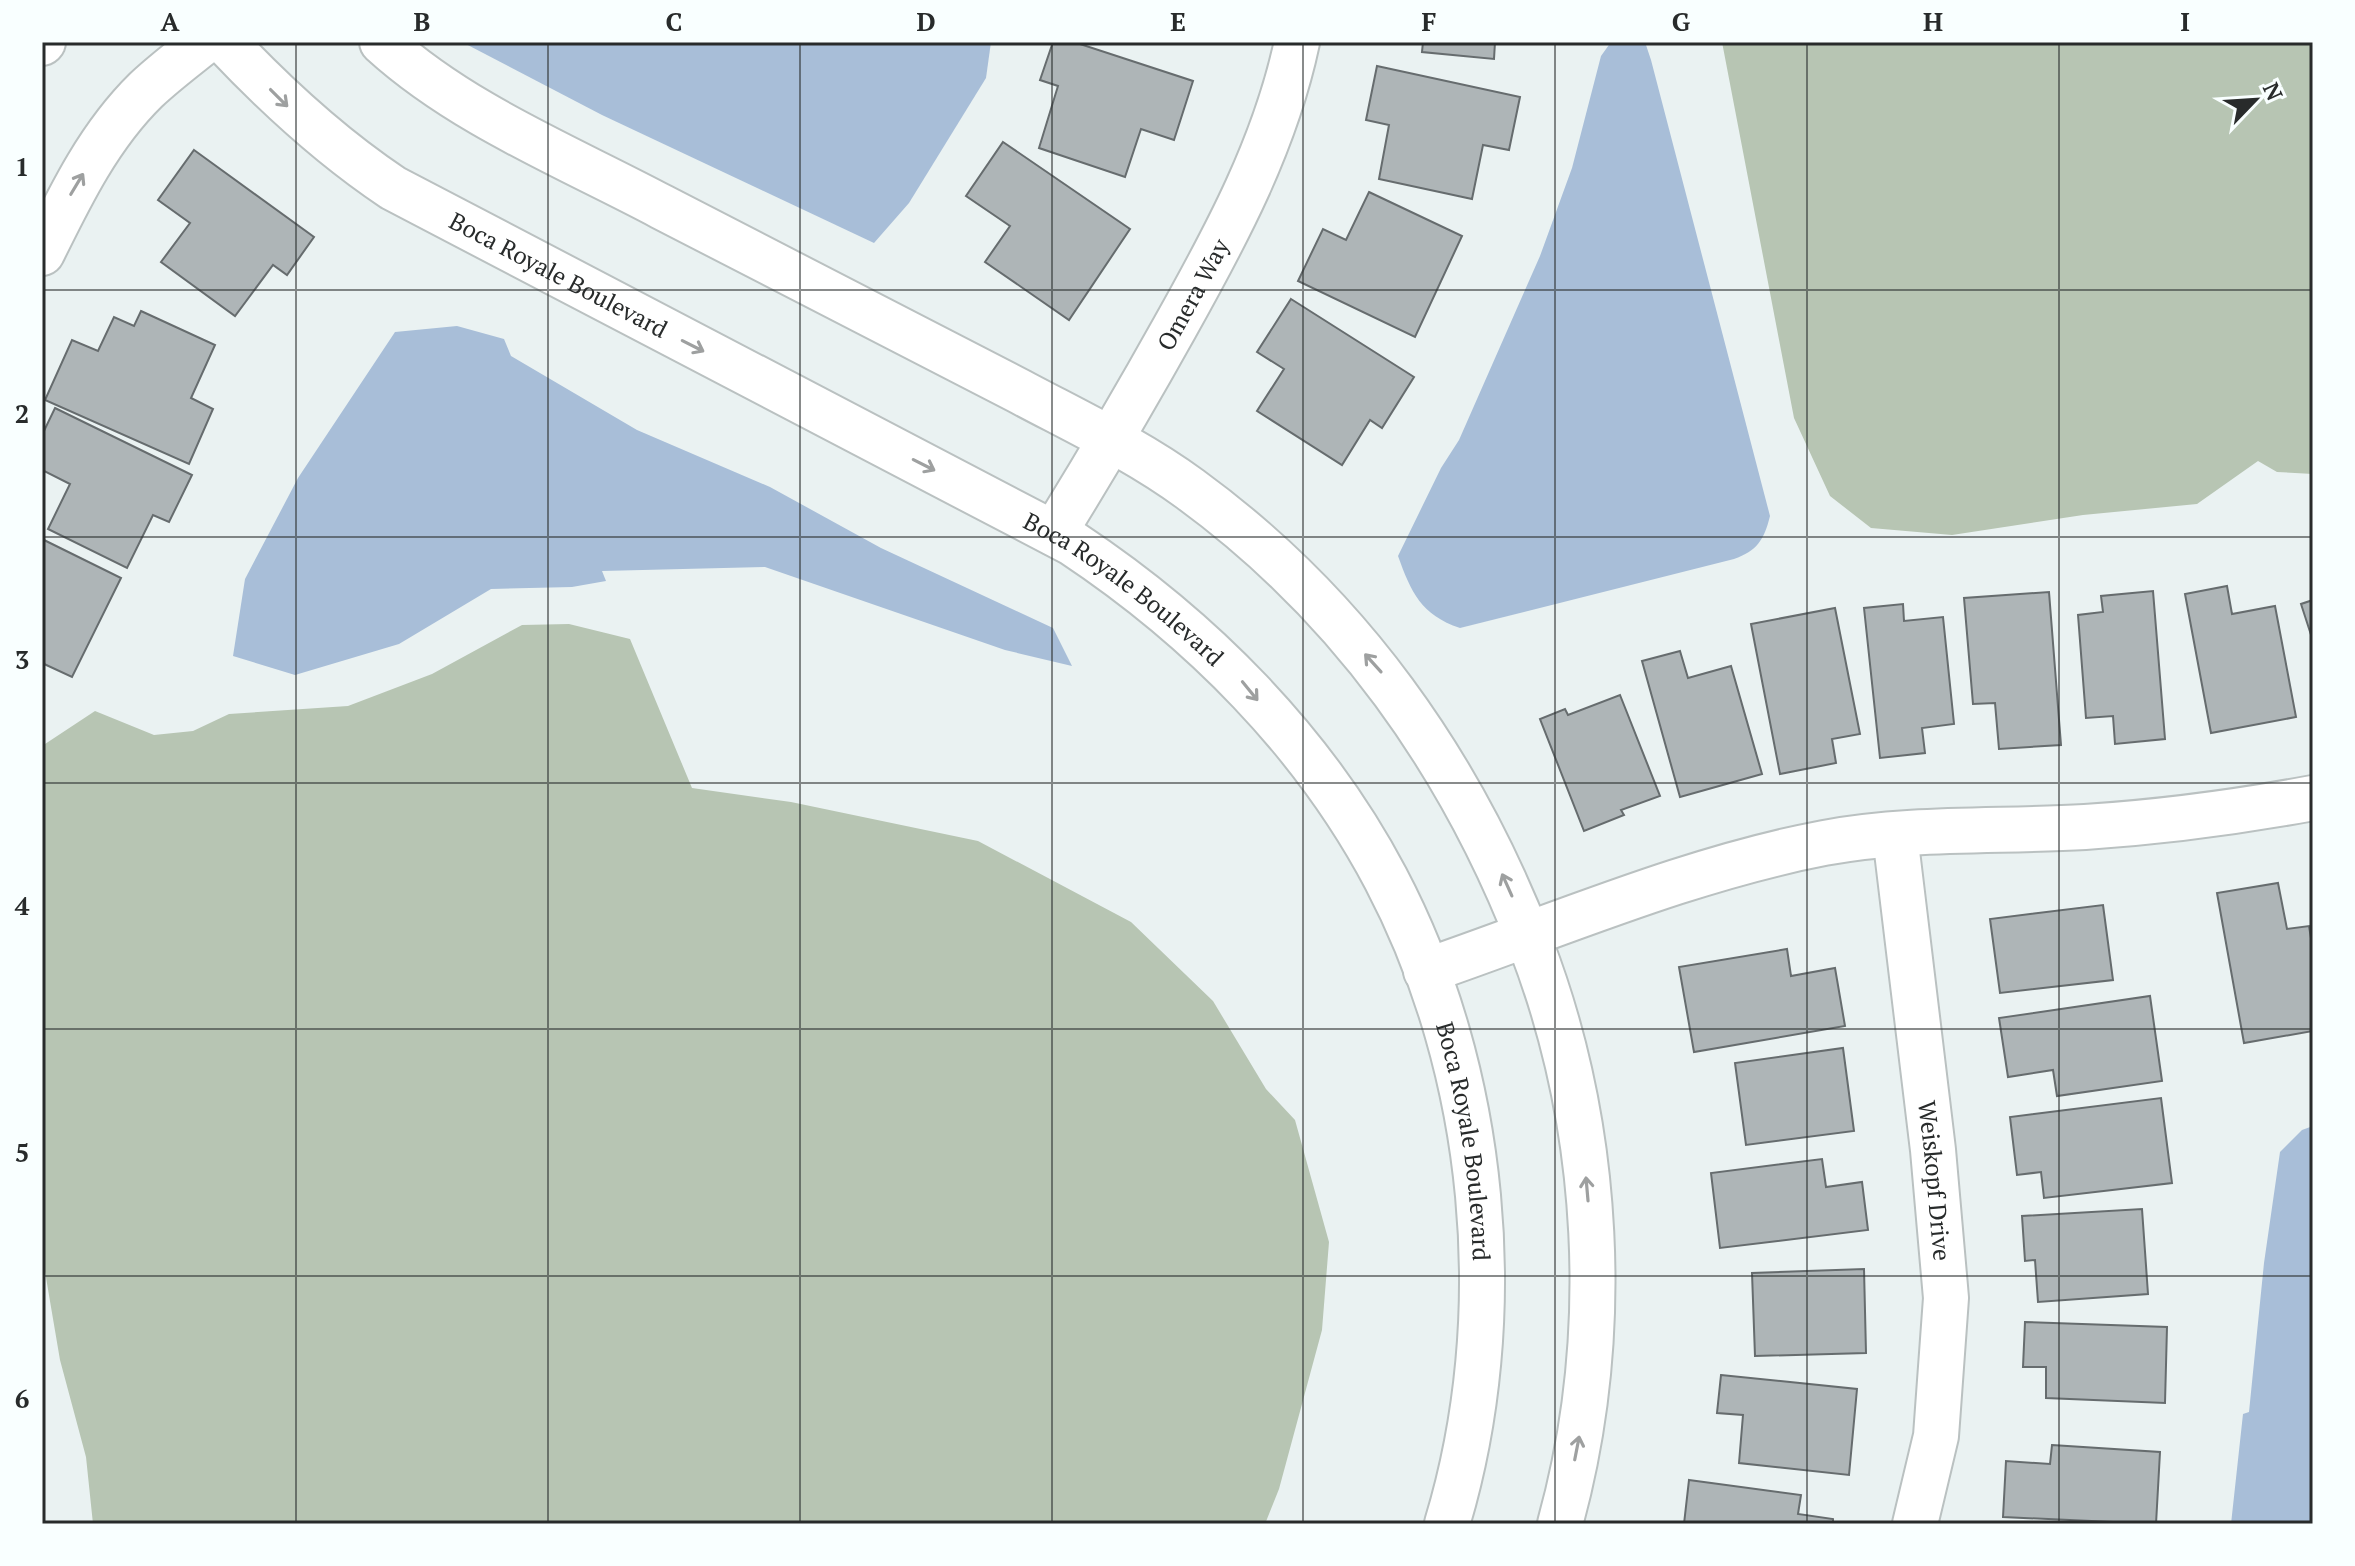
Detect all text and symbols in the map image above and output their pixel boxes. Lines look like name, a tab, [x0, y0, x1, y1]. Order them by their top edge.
text: A	[161, 4, 180, 38]
text: B	[414, 4, 430, 38]
text: C	[666, 4, 682, 38]
text: D	[916, 4, 936, 38]
text: E	[1170, 4, 1186, 38]
text: F	[1422, 4, 1437, 38]
text: G	[1672, 4, 1691, 38]
text: H	[1923, 4, 1943, 38]
text: I	[2180, 4, 2190, 38]
north arrow	[2215, 60, 2295, 140]
text: N	[2257, 78, 2290, 105]
one-way arrow	[269, 88, 288, 107]
text: 1	[15, 149, 29, 183]
one-way arrow	[70, 173, 86, 196]
street label: Boca Royale Boulevard	[444, 204, 673, 345]
street label: Omera Way	[1149, 232, 1237, 356]
one-way arrow	[680, 339, 704, 355]
text: 2	[15, 396, 29, 430]
one-way arrow	[911, 458, 935, 474]
street label: Boca Royale Boulevard	[1018, 505, 1231, 673]
text: 3	[15, 642, 29, 676]
one-way arrow	[1365, 653, 1383, 673]
one-way arrow	[1241, 680, 1259, 701]
one-way arrow	[1498, 873, 1513, 898]
text: 4	[15, 888, 30, 922]
street label: Boca Royale Boulevard	[1429, 1018, 1498, 1261]
street label: Weiskopf Drive	[1911, 1099, 1959, 1262]
text: 5	[15, 1135, 29, 1169]
one-way arrow	[1579, 1176, 1594, 1203]
text: 6	[15, 1381, 29, 1415]
one-way arrow	[1570, 1436, 1585, 1461]

